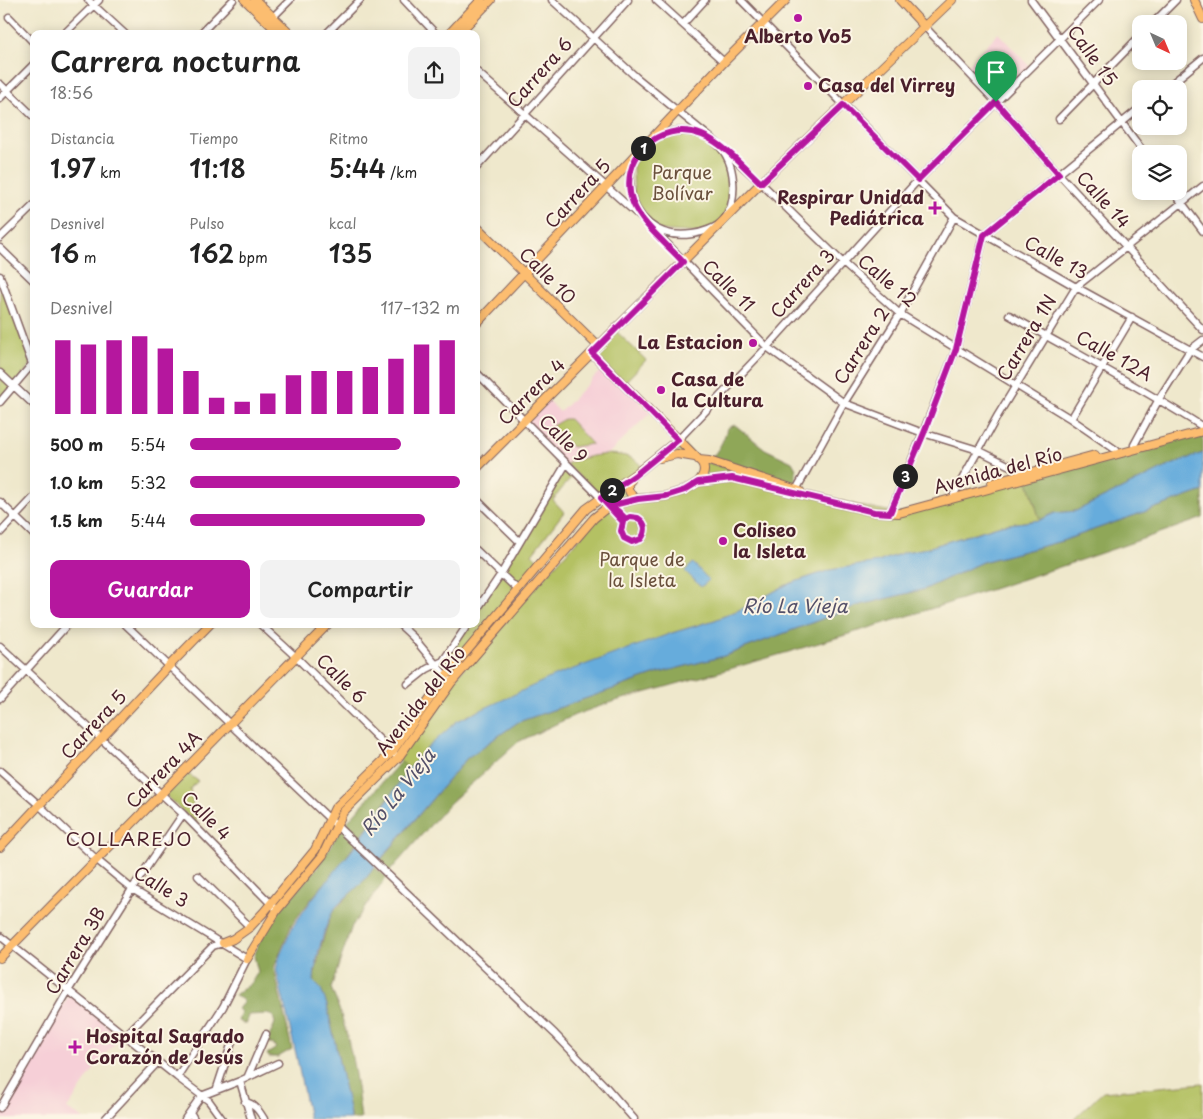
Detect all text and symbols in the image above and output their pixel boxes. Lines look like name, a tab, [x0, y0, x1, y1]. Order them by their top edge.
marker: Alberto Vo5	[792, 12, 804, 24]
north arrow	[1132, 15, 1188, 70]
map controls	[1132, 15, 1187, 200]
street label: Calle 15	[1062, 19, 1125, 91]
place label: Alberto Vo5	[744, 22, 852, 49]
street label: Carrera 6	[500, 31, 578, 113]
text: Carrera nocturna	[50, 39, 300, 82]
button: share	[408, 47, 460, 99]
pin	[975, 51, 1017, 102]
icon: arrive	[982, 58, 1010, 86]
place label: Casa del Virrey	[818, 71, 955, 98]
text: 18:56	[50, 80, 93, 104]
marker: Casa del Virrey	[802, 80, 814, 92]
button: locate	[1132, 80, 1187, 135]
text: Distancia	[50, 128, 115, 149]
text: Tiempo	[189, 128, 238, 149]
text: Ritmo	[329, 128, 368, 149]
pin: 1	[630, 136, 656, 160]
text: 1	[640, 138, 647, 159]
button: layers	[1132, 145, 1187, 200]
text: 1.97	[50, 149, 95, 187]
text: 11:18	[189, 149, 246, 187]
text: 5:44	[329, 149, 386, 187]
street label: Carrera 5	[538, 152, 616, 234]
park label: Parque Bolívar	[651, 158, 714, 206]
text: km	[95, 162, 121, 183]
text: /km	[386, 162, 417, 183]
street label: Calle 14	[1071, 164, 1137, 234]
place label: Respirar Unidad Pediátrica	[777, 183, 924, 231]
marker: Respirar Unidad Pediátrica	[928, 201, 942, 215]
text: Desnivel	[50, 213, 105, 234]
text: Pulso	[189, 213, 224, 234]
text: kcal	[329, 213, 357, 234]
street label: Calle 13	[1020, 228, 1094, 285]
text: 16	[50, 234, 79, 272]
text: 162	[189, 234, 234, 272]
text: 135	[329, 234, 373, 272]
street label: Calle 10	[513, 240, 583, 310]
street label: Carrera 3	[763, 242, 841, 324]
text: m	[79, 247, 97, 268]
text: bpm	[234, 247, 268, 268]
street label: Calle 12	[852, 247, 924, 313]
street label: Calle 11	[697, 253, 761, 317]
street label: Carrera 1N	[989, 289, 1062, 386]
text: Desnivel	[50, 295, 112, 319]
text: 117–132 m	[381, 295, 460, 319]
street label: Carrera 2	[826, 301, 895, 389]
street label: Calle 12A	[1072, 323, 1158, 387]
place label: La Estacion	[638, 328, 743, 355]
marker: La Estacion	[747, 337, 759, 349]
street label: Carrera 4	[491, 351, 571, 431]
place label: Casa de la Cultura	[671, 365, 764, 413]
marker: Casa de la Cultura	[655, 384, 667, 396]
street label: Calle 9	[533, 407, 595, 469]
text: 500 m	[50, 432, 103, 456]
text: 5:54	[130, 432, 166, 456]
street label: Avenida del Río	[930, 439, 1065, 500]
pin: 3	[892, 464, 918, 488]
text: 3	[901, 466, 910, 487]
text: 1.0 km	[50, 470, 103, 494]
text: 5:32	[130, 470, 166, 494]
pin: 2	[600, 478, 624, 502]
text: 2	[608, 480, 617, 501]
text: 1.5 km	[50, 508, 103, 532]
text: 5:44	[130, 508, 166, 532]
place label: Coliseo la Isleta	[733, 516, 806, 564]
marker: Coliseo la Isleta	[717, 535, 729, 547]
park label: Parque de la Isleta	[599, 545, 685, 593]
button: Guardar	[50, 560, 250, 618]
button: Compartir	[260, 560, 460, 618]
water label: Río La Vieja	[742, 591, 849, 619]
street label: Avenida del Río	[368, 640, 471, 760]
street label: Calle 6	[311, 647, 373, 709]
street label: Carrera 5	[54, 683, 132, 765]
street label: Carrera 4A	[119, 724, 207, 814]
water label: Río La Vieja	[353, 741, 442, 841]
street label: Calle 4	[176, 784, 238, 846]
district label: COLLAREJO	[65, 824, 193, 852]
street label: Calle 3	[129, 858, 195, 913]
street label: Carrera 3B	[38, 901, 112, 999]
place label: Hospital Sagrado Corazón de Jesús	[86, 1022, 245, 1070]
marker: Hospital Sagrado Corazón de Jesús	[68, 1040, 82, 1054]

